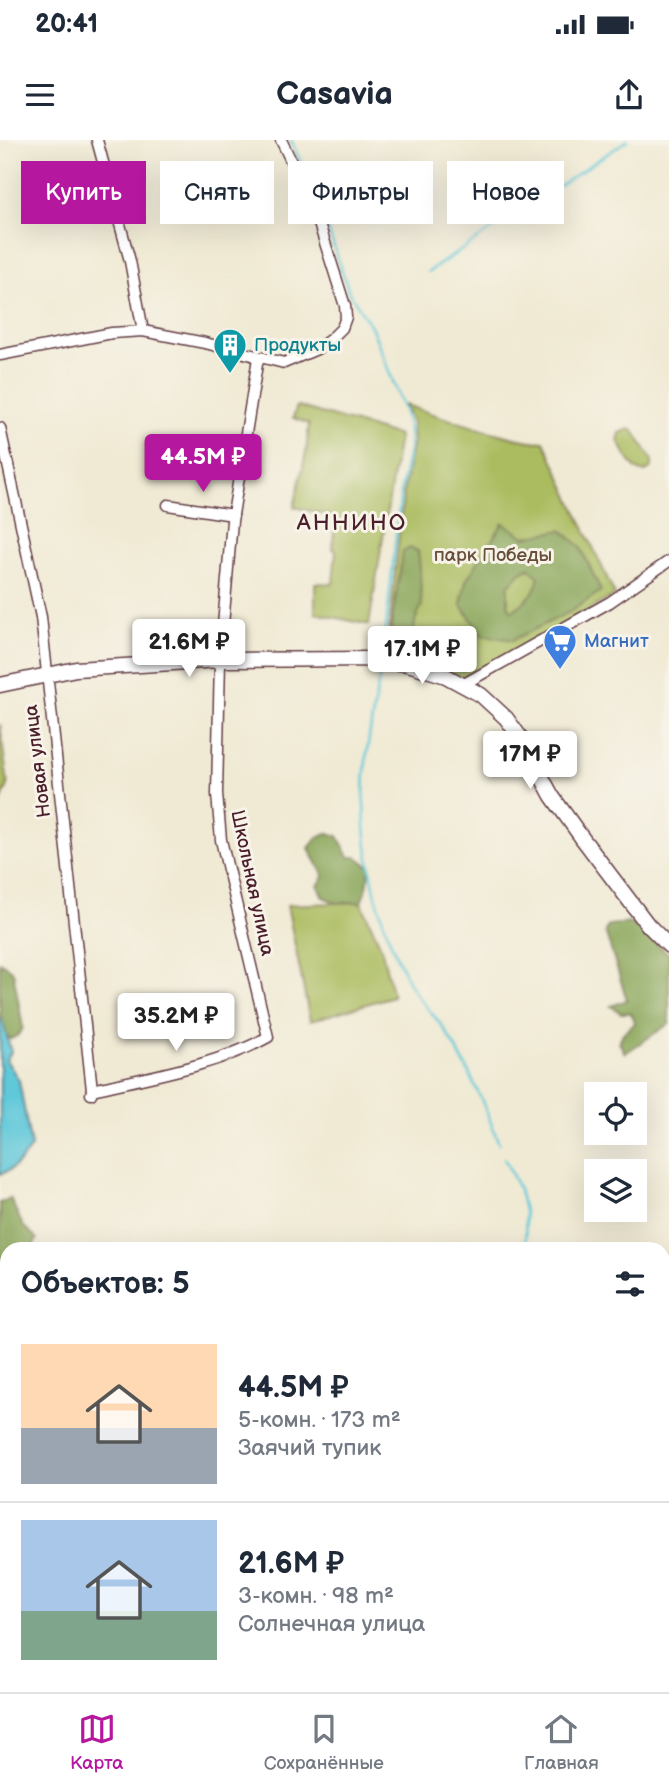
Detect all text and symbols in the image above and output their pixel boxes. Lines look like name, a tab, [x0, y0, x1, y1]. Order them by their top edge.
text: 20:41	[35, 9, 98, 40]
text: Casavia	[276, 75, 393, 114]
icon: menu	[21, 76, 59, 114]
icon: share	[610, 76, 648, 114]
chip: Купить	[21, 161, 146, 224]
chip: Снять	[160, 161, 274, 224]
chip: Фильтры	[288, 161, 433, 224]
chip: Новое	[447, 161, 564, 224]
building icon: Продукты	[211, 326, 249, 375]
place label: Продукты	[254, 334, 341, 357]
pin: 44.5M ₽	[138, 434, 268, 494]
text: 44.5M ₽	[161, 443, 245, 471]
district label: АННИНО	[296, 509, 407, 537]
park label: парк Победы	[434, 544, 552, 567]
pin: 21.6M ₽	[124, 620, 254, 679]
supermarket icon: Магнит	[541, 622, 579, 671]
pin: 17.1M ₽	[357, 626, 487, 686]
text: 21.6M ₽	[148, 628, 230, 656]
place label: Магнит	[584, 630, 649, 653]
text: 17.1M ₽	[384, 635, 460, 663]
street label: Новая улица	[20, 703, 56, 819]
pin: 17M ₽	[481, 732, 579, 791]
text: 17M ₽	[499, 740, 561, 768]
street label: Школьная улица	[225, 808, 279, 958]
pin: 35.2M ₽	[111, 993, 241, 1053]
text: 35.2M ₽	[134, 1002, 218, 1030]
map controls	[584, 1082, 647, 1222]
button: locate	[584, 1082, 647, 1145]
button: layers	[584, 1159, 647, 1222]
icon: filters	[611, 1265, 649, 1303]
text: Объектов: 5	[21, 1266, 190, 1302]
text: 44.5M ₽	[238, 1370, 349, 1406]
icon: home	[77, 1372, 161, 1456]
text: 5-комн. · 173 m²	[238, 1406, 401, 1434]
text: Заячий тупик	[238, 1434, 382, 1462]
text: 21.6M ₽	[238, 1546, 344, 1582]
icon: home	[77, 1548, 161, 1632]
text: 3-комн. · 98 m²	[238, 1582, 394, 1610]
text: Солнечная улица	[238, 1610, 425, 1638]
tab: Карта	[70, 1710, 124, 1775]
tab: Сохранённые	[264, 1710, 384, 1775]
tab: Главная	[524, 1710, 599, 1775]

